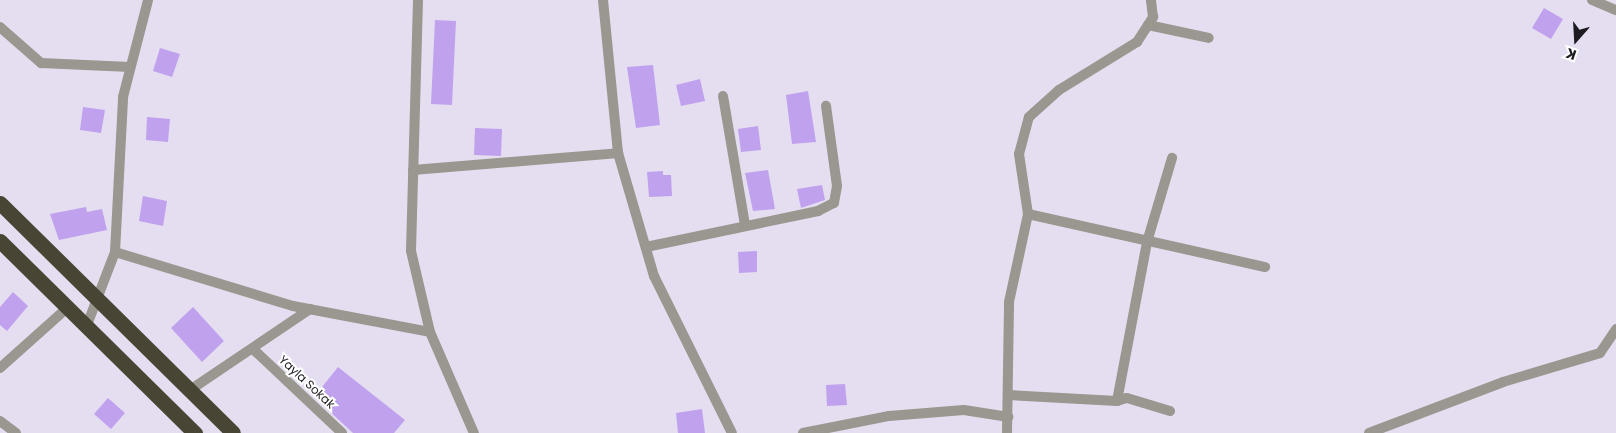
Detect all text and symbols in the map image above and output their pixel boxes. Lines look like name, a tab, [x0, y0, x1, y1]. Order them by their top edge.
north arrow	[1551, 15, 1601, 65]
text: K	[1563, 43, 1579, 65]
street label: Yayla Sokak	[276, 352, 338, 412]

